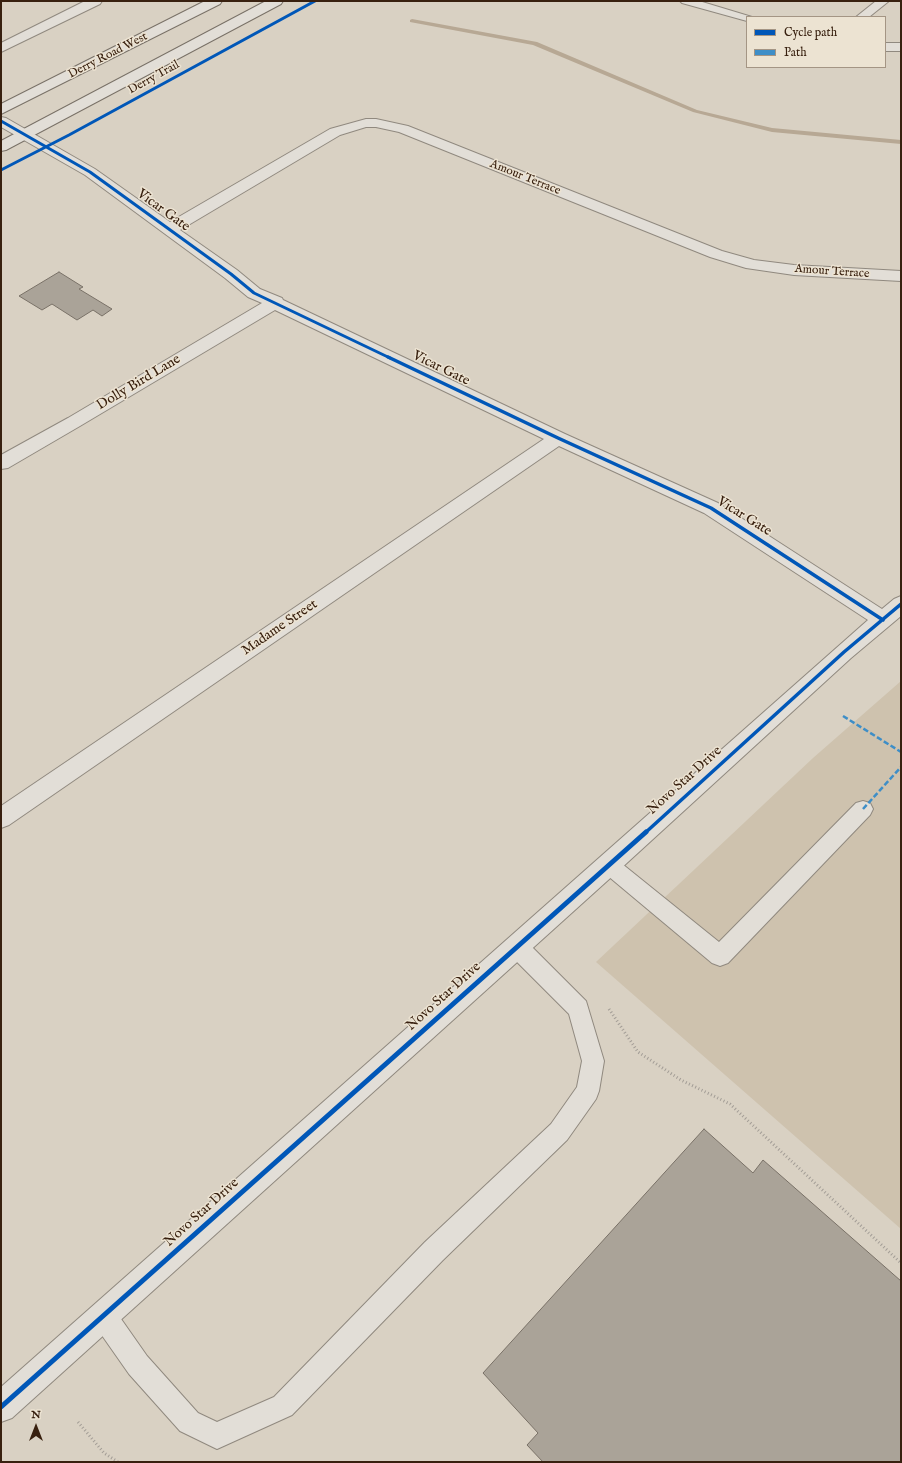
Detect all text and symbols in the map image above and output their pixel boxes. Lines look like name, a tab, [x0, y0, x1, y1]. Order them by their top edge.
legend	[746, 16, 886, 68]
text: Cycle path	[784, 25, 837, 40]
street label: Derry Road West	[66, 30, 150, 82]
text: Path	[784, 45, 807, 60]
street label: Derry Trail	[126, 58, 182, 98]
street label: Amour Terrace	[488, 157, 562, 199]
street label: Vicar Gate	[133, 186, 193, 236]
street label: Amour Terrace	[794, 262, 870, 282]
street label: Vicar Gate	[410, 348, 472, 390]
street label: Dolly Bird Lane	[94, 351, 184, 415]
street label: Vicar Gate	[713, 494, 775, 540]
street label: Madame Street	[239, 596, 321, 660]
street label: Novo Star Drive	[644, 743, 726, 819]
street label: Novo Star Drive	[403, 959, 485, 1035]
street label: Novo Star Drive	[161, 1175, 243, 1251]
north arrow	[16, 1407, 56, 1447]
text: N	[31, 1408, 41, 1422]

